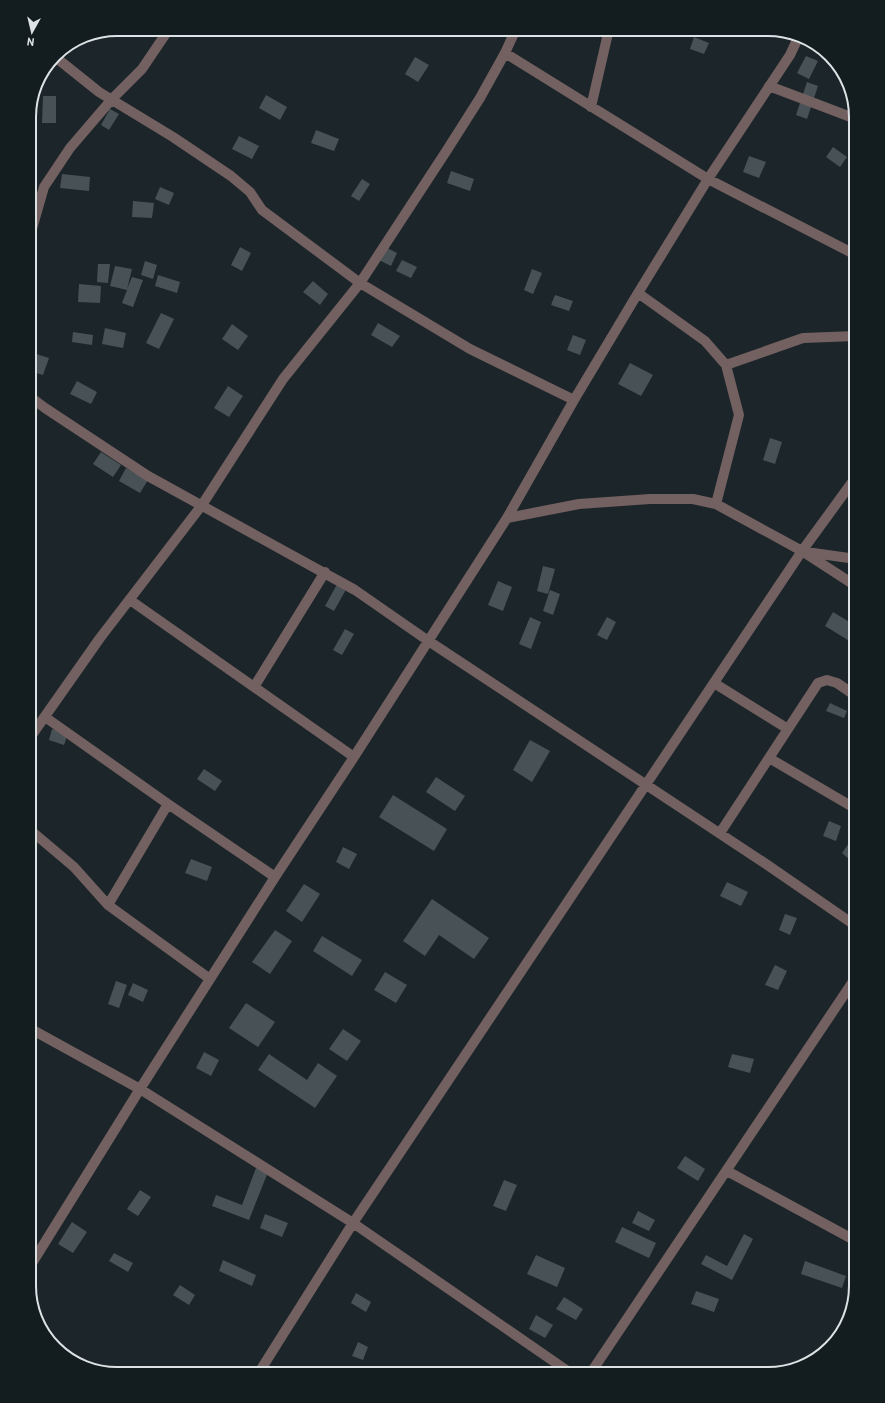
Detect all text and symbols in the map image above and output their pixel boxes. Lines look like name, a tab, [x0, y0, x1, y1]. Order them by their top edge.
north arrow	[12, 12, 52, 52]
text: N	[26, 34, 35, 49]

